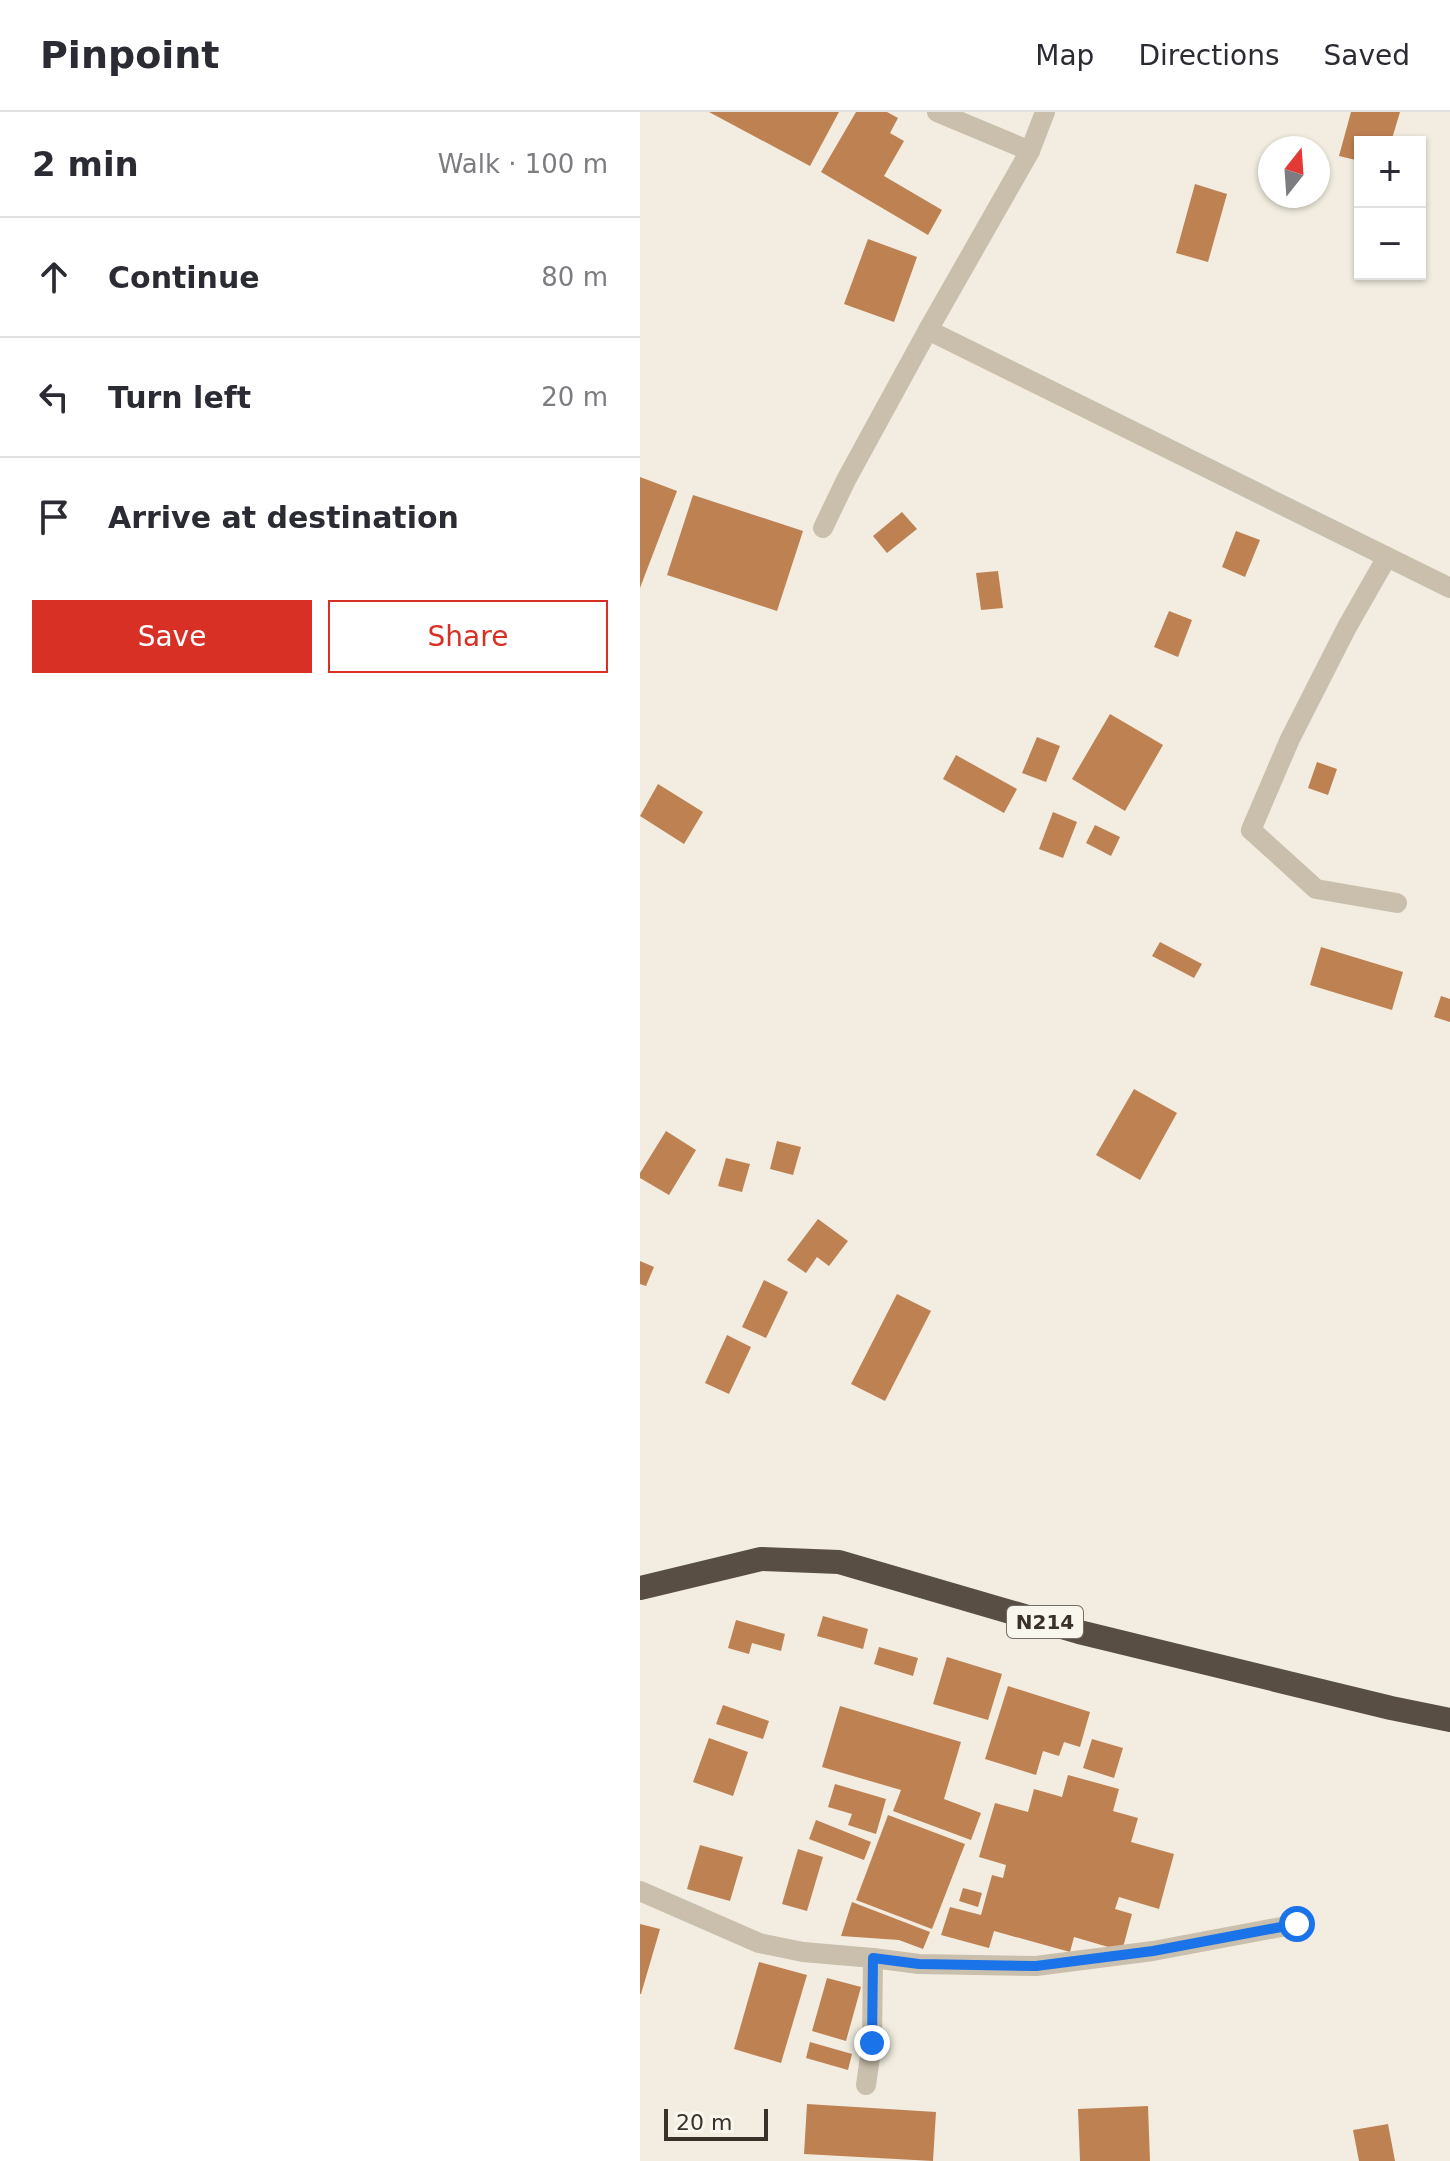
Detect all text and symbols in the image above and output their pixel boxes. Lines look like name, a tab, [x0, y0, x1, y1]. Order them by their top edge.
text: Pinpoint	[40, 33, 219, 77]
text: Map	[1035, 39, 1094, 72]
text: Directions	[1138, 39, 1279, 72]
text: Saved	[1323, 39, 1410, 72]
north arrow	[1258, 136, 1330, 208]
map controls	[1354, 136, 1426, 280]
button: +	[1354, 136, 1426, 208]
text: 2 min	[32, 144, 139, 184]
text: Walk · 100 m	[438, 149, 608, 179]
button: −	[1354, 208, 1426, 280]
icon: ahead	[32, 255, 76, 299]
text: Continue	[108, 260, 260, 295]
text: 80 m	[541, 262, 608, 292]
icon: left	[32, 375, 76, 419]
text: Turn left	[108, 380, 251, 415]
text: 20 m	[541, 382, 608, 412]
icon: arrive	[32, 495, 76, 539]
text: Arrive at destination	[108, 500, 459, 535]
button: Save	[32, 600, 312, 673]
button: Share	[328, 600, 608, 673]
road number: N214	[1007, 1606, 1083, 1638]
route start	[1279, 1906, 1315, 1942]
route end	[854, 2025, 890, 2061]
scale bar	[664, 2105, 768, 2141]
text: 20 m	[676, 2110, 732, 2135]

